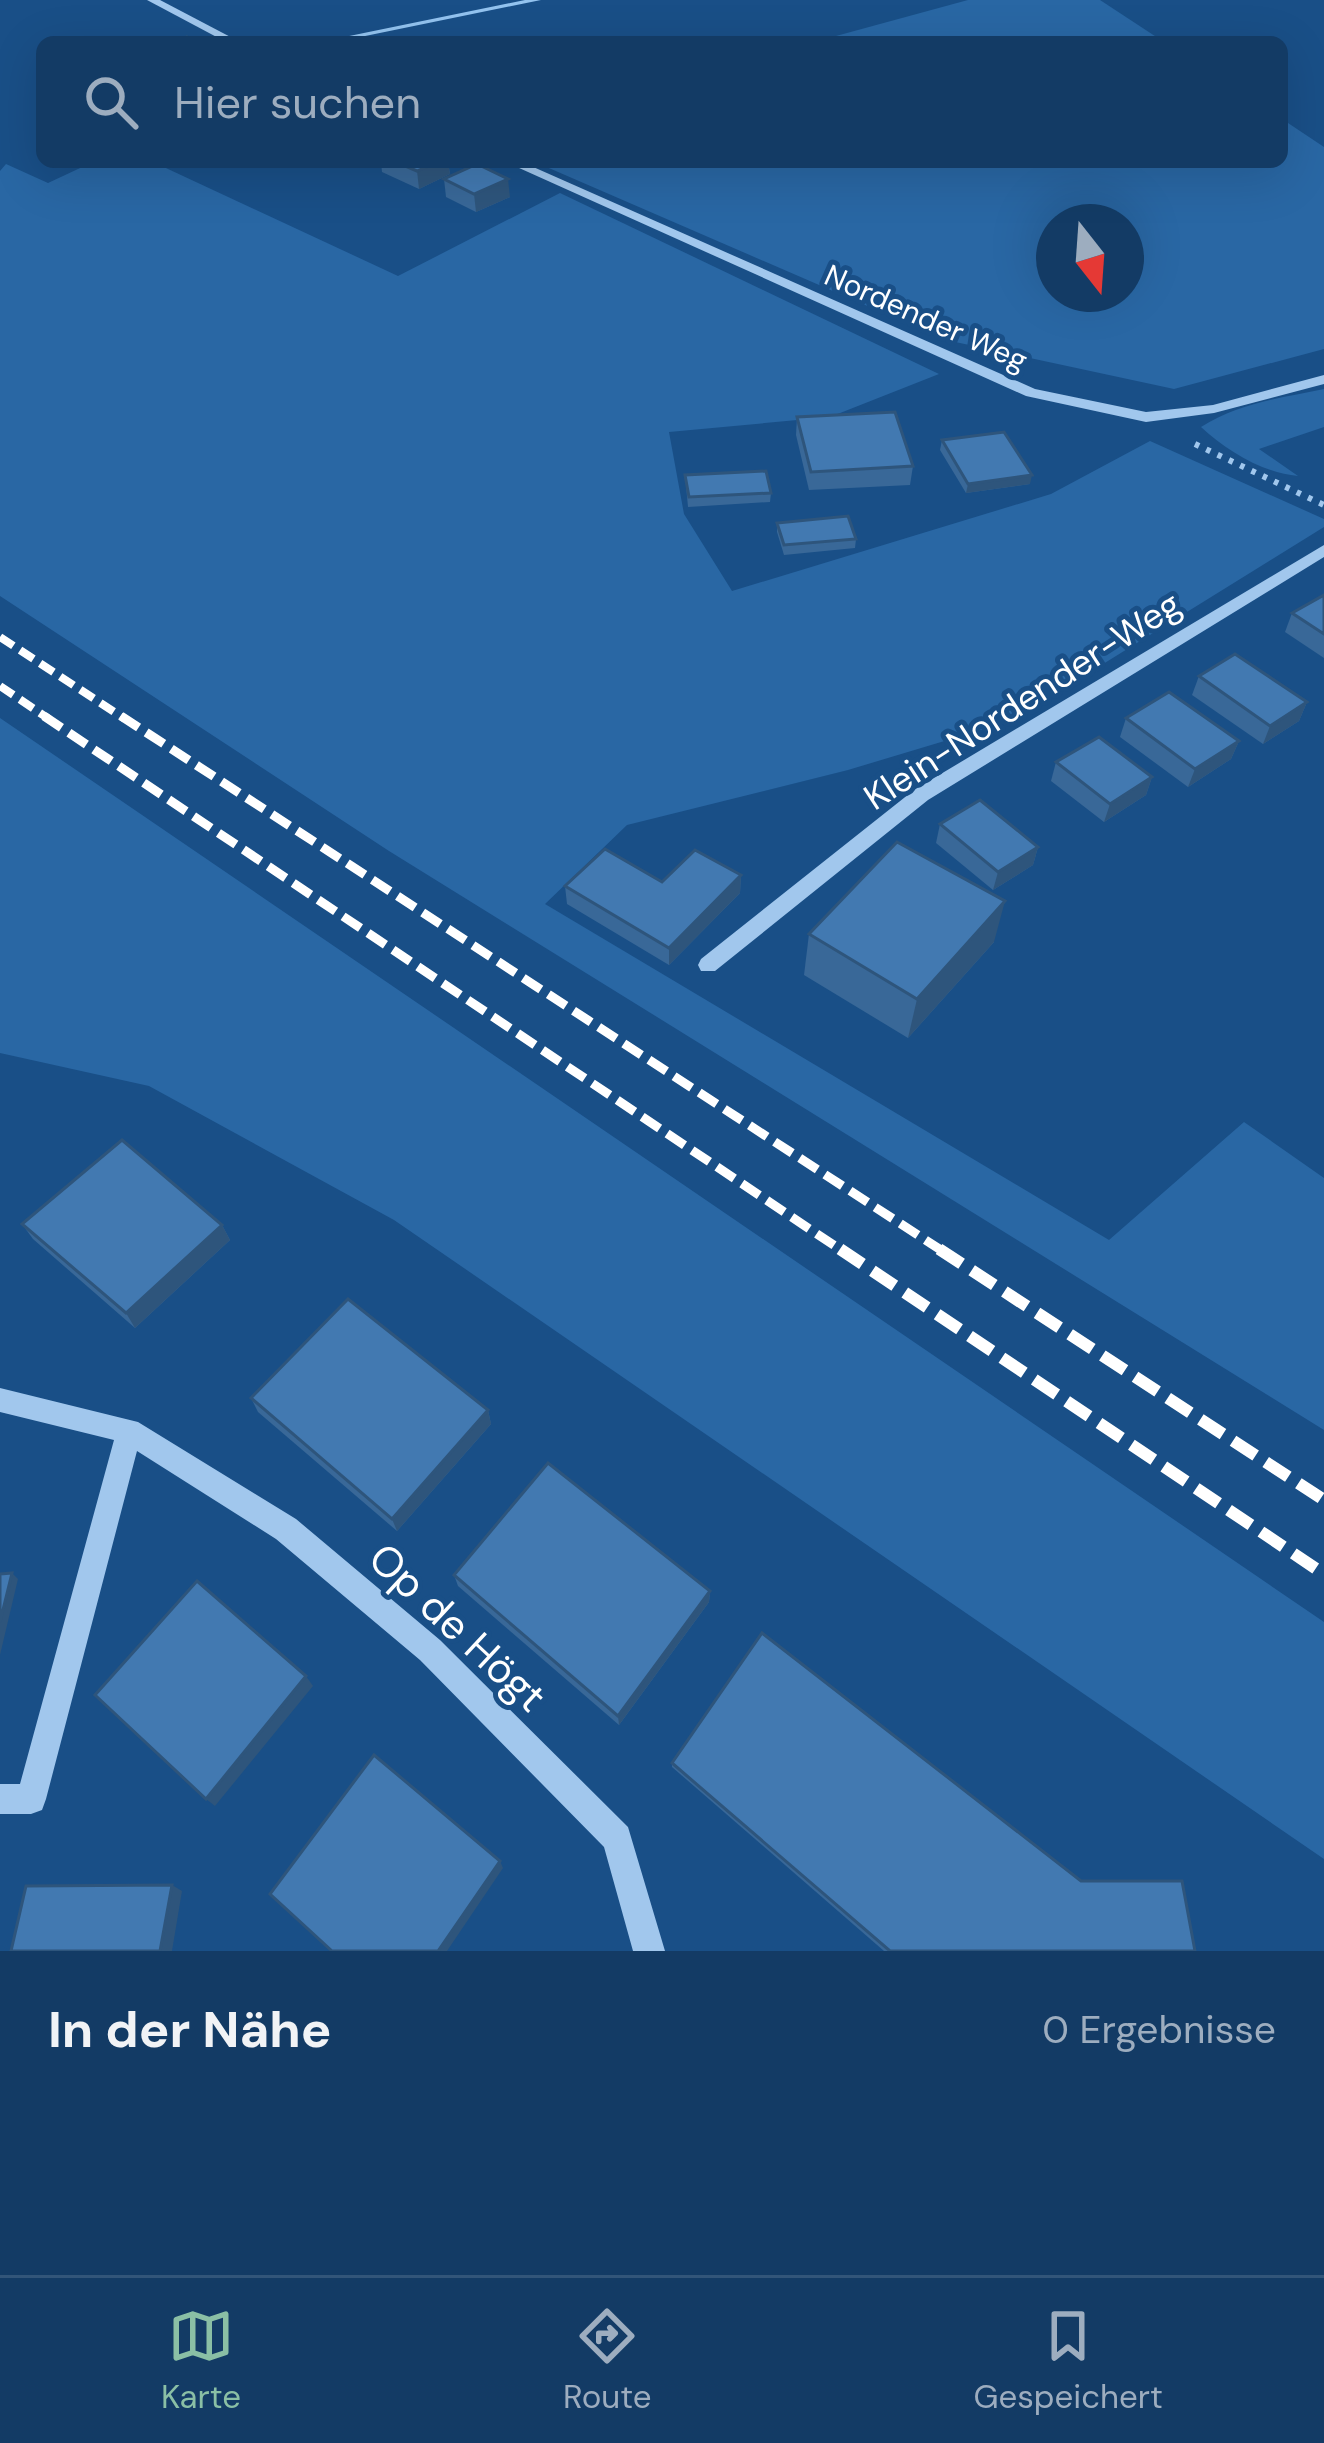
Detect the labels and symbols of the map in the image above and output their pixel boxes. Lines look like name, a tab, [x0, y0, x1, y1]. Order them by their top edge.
north arrow	[1036, 204, 1144, 312]
street label: Nordender Weg	[819, 255, 1034, 380]
street label: Klein-Nordender-Weg	[855, 580, 1190, 821]
street label: Op de Högt	[357, 1531, 558, 1724]

